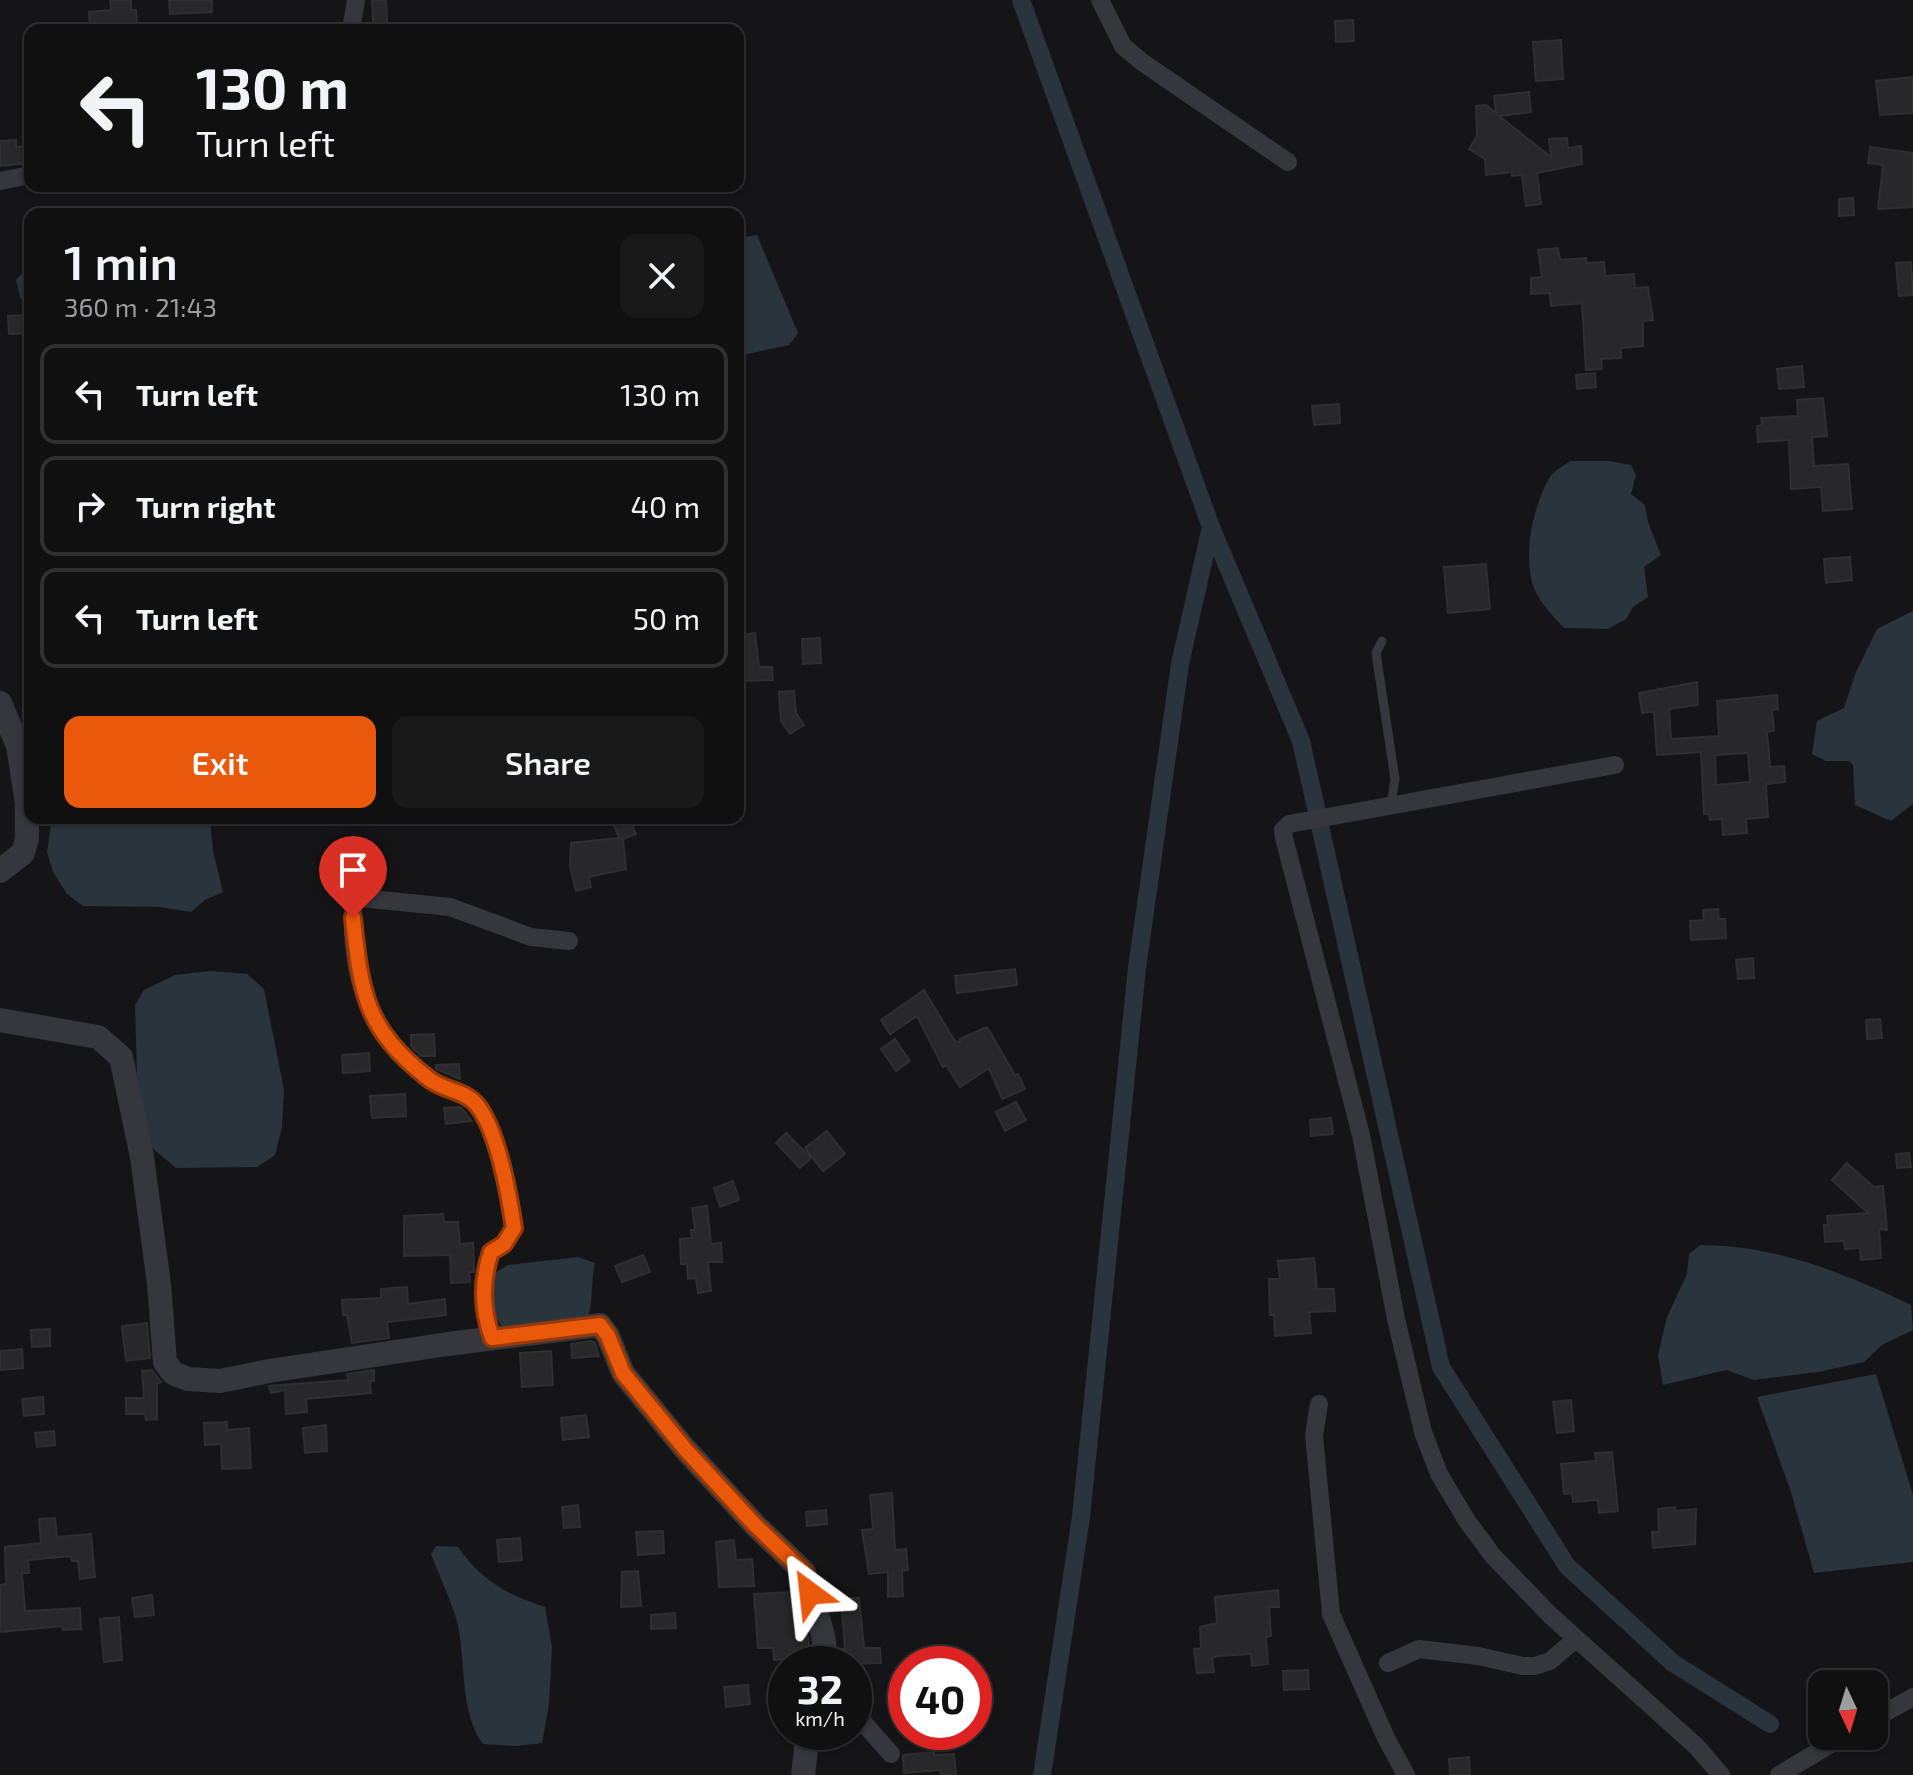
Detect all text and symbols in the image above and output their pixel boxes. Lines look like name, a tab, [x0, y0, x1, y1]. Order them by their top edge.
text: 130 m	[196, 53, 349, 120]
icon: left	[64, 56, 168, 160]
text: Turn left	[196, 121, 335, 164]
text: 1 min	[64, 232, 178, 290]
button: close	[620, 234, 704, 318]
text: 360 m · 21:43	[64, 291, 217, 322]
icon: left	[68, 372, 112, 416]
text: Turn left	[136, 376, 258, 412]
text: 130 m	[620, 376, 700, 412]
icon: right	[68, 484, 112, 528]
text: Turn right	[136, 488, 276, 524]
text: 40 m	[630, 488, 700, 524]
icon: left	[68, 596, 112, 640]
text: Turn left	[136, 600, 258, 636]
text: 50 m	[633, 600, 700, 636]
button: Exit	[64, 716, 376, 808]
button: Share	[392, 716, 704, 808]
pin	[319, 836, 387, 918]
icon: arrive	[331, 848, 375, 892]
position arrow	[768, 1551, 852, 1635]
speed limit sign: 40	[888, 1646, 992, 1750]
text: 32	[797, 1664, 843, 1712]
north arrow	[1808, 1670, 1888, 1750]
map controls	[1808, 1670, 1888, 1750]
text: km/h	[795, 1706, 845, 1730]

